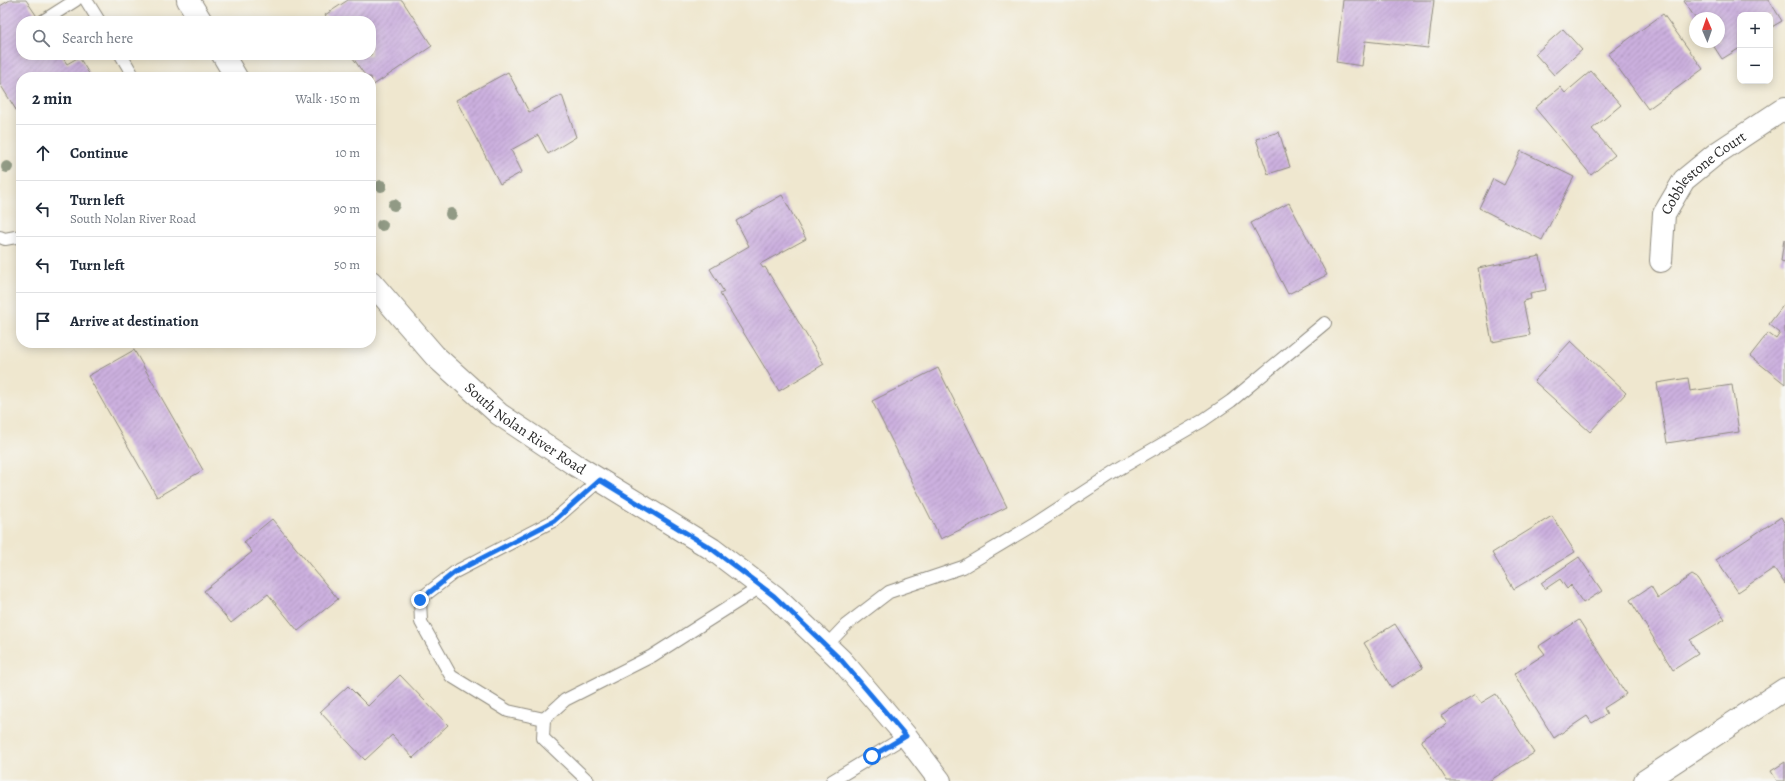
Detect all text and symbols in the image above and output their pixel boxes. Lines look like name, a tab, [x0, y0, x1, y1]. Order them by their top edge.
north arrow	[1689, 12, 1725, 48]
map controls	[1737, 12, 1773, 84]
button: +	[1737, 12, 1773, 48]
search box	[16, 16, 376, 60]
icon: search	[30, 27, 52, 49]
text: Search here	[62, 28, 133, 48]
button: −	[1737, 48, 1773, 84]
text: 2 min	[32, 87, 72, 110]
text: Walk · 150 m	[295, 90, 360, 107]
street label: Cobblestone Court	[1656, 127, 1750, 218]
icon: ahead	[32, 142, 54, 164]
text: Continue	[70, 143, 128, 163]
text: 10 m	[335, 144, 360, 161]
text: Turn left	[70, 190, 125, 210]
icon: left	[32, 198, 54, 220]
text: 90 m	[334, 200, 360, 217]
text: South Nolan River Road	[70, 210, 196, 227]
icon: left	[32, 254, 54, 276]
text: Turn left	[70, 255, 125, 275]
text: 50 m	[334, 256, 360, 273]
icon: arrive	[32, 310, 54, 332]
text: Arrive at destination	[70, 311, 199, 331]
street label: South Nolan River Road	[460, 378, 591, 480]
route end	[411, 591, 429, 609]
route start	[863, 747, 881, 765]

